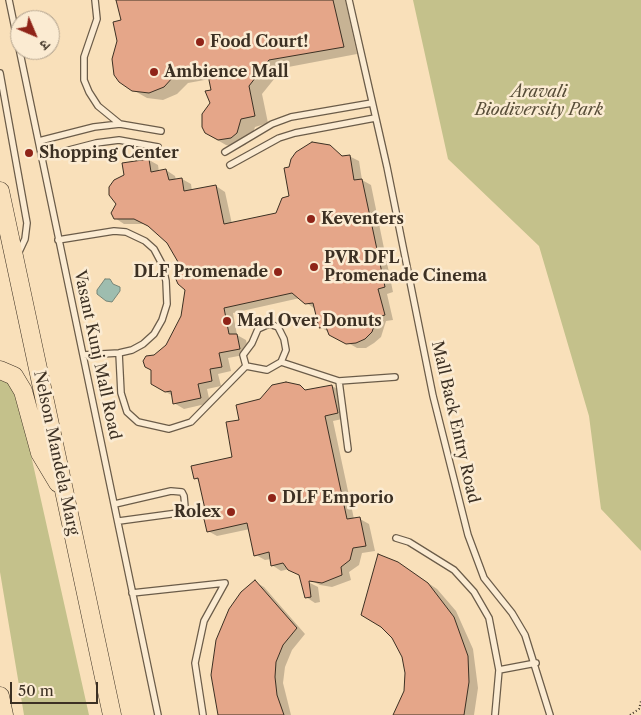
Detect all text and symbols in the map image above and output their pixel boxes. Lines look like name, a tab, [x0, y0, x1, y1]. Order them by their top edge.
north arrow	[10, 10, 60, 60]
place label: Food Court!	[210, 32, 308, 52]
text: उ	[36, 36, 54, 54]
marker: Food Court!	[194, 36, 206, 48]
place label: Ambience Mall	[164, 62, 289, 82]
marker: Ambience Mall	[148, 66, 160, 78]
park label: Aravali Biodiversity Park	[475, 82, 603, 120]
place label: Shopping Center	[39, 143, 179, 163]
marker: Shopping Center	[23, 147, 35, 159]
place label: Keventers	[321, 209, 404, 229]
marker: Keventers	[305, 213, 317, 225]
place label: PVR DFL Promenade Cinema	[324, 248, 487, 286]
marker: PVR DFL Promenade Cinema	[308, 261, 320, 273]
place label: DLF Promenade	[134, 262, 268, 282]
marker: DLF Promenade	[272, 266, 284, 278]
street label: Vasant Kunj Mall Road	[70, 269, 124, 441]
place label: Mad Over Donuts	[237, 311, 382, 331]
marker: Mad Over Donuts	[221, 315, 233, 327]
street label: Mall Back Entry Road	[427, 339, 483, 505]
street label: Nelson Mandela Marg	[29, 369, 83, 537]
place label: DLF Emporio	[282, 488, 394, 508]
marker: DLF Emporio	[266, 492, 278, 504]
place label: Rolex	[174, 502, 221, 522]
marker: Rolex	[225, 506, 237, 518]
scale bar	[12, 672, 100, 704]
text: 50 m	[18, 681, 54, 700]

